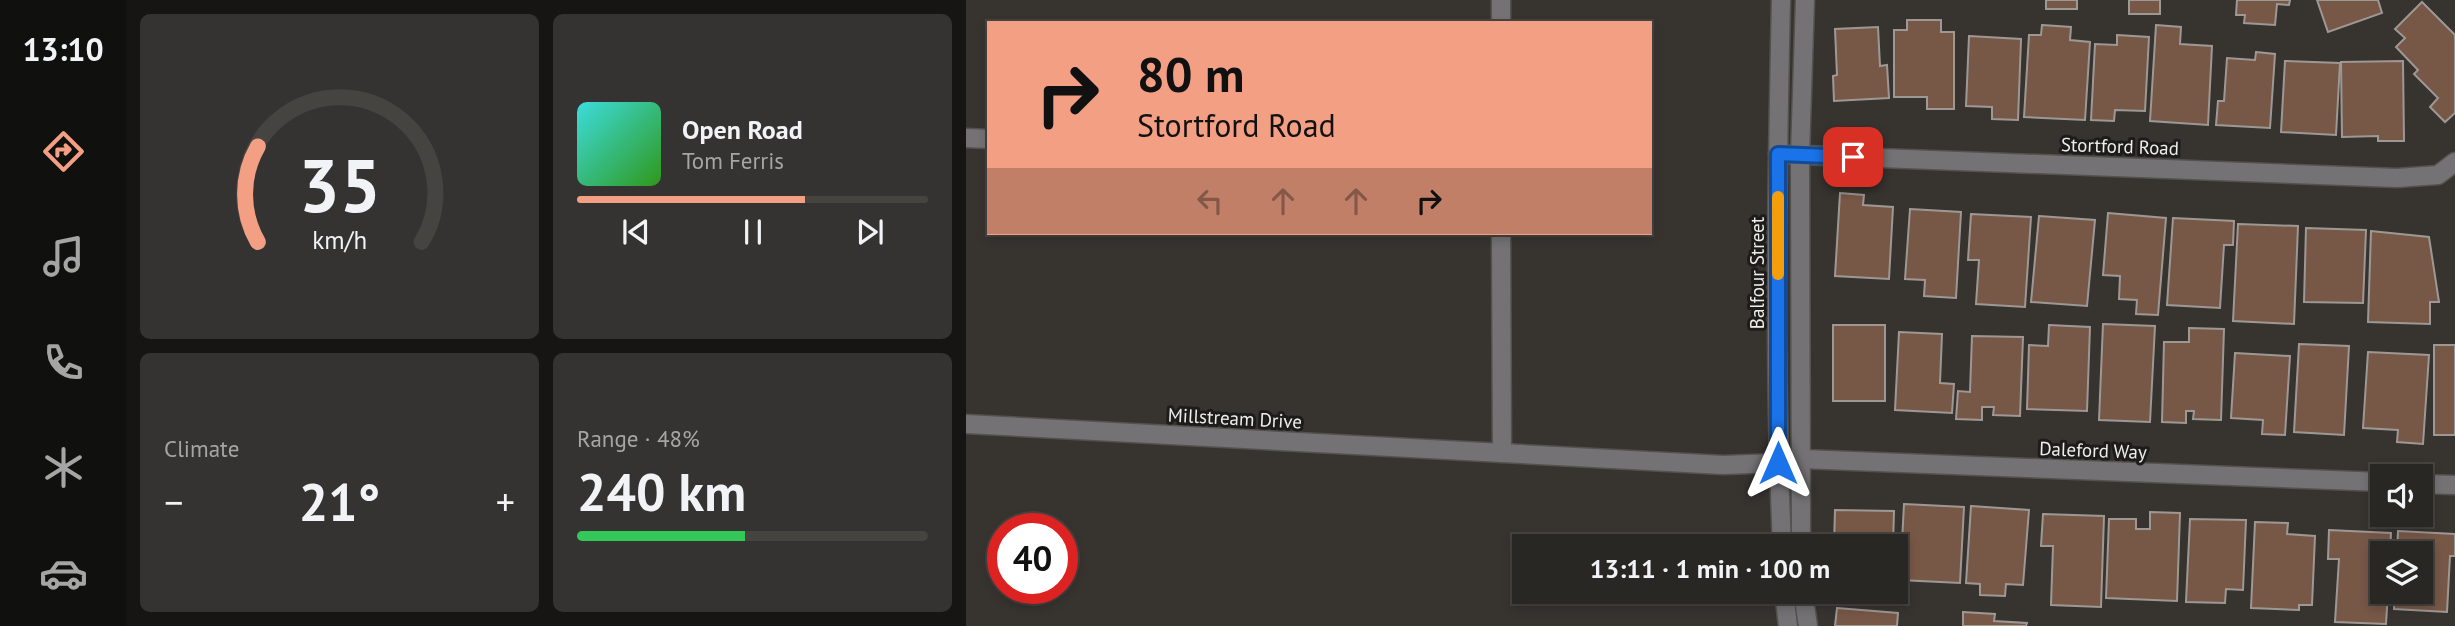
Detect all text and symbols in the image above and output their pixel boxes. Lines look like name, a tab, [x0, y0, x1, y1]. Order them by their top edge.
text: 13:10	[22, 28, 104, 70]
text: 80 m	[1137, 42, 1244, 106]
icon: right	[1022, 49, 1113, 140]
text: Stortford Road	[1137, 104, 1336, 146]
text: Open Road	[682, 113, 803, 146]
icon: directions	[39, 127, 88, 176]
pin	[1823, 127, 1883, 187]
street label: Stortford Road	[2061, 132, 2179, 160]
icon: arrive	[1834, 138, 1872, 176]
text: 35	[298, 139, 381, 233]
text: Tom Ferris	[682, 146, 784, 175]
icon: left	[1191, 182, 1229, 220]
icon: ahead	[1264, 182, 1302, 220]
icon: ahead	[1337, 182, 1375, 220]
icon: right	[1410, 182, 1448, 220]
icon: previous	[617, 213, 655, 251]
icon: pause	[734, 213, 772, 251]
icon: next	[851, 213, 889, 251]
street label: Balfour Street	[1745, 216, 1769, 329]
text: km/h	[312, 224, 367, 256]
icon: music	[39, 232, 88, 281]
icon: phone	[39, 338, 88, 387]
street label: Millstream Drive	[1167, 403, 1303, 433]
text: Range · 48%	[577, 424, 700, 453]
position arrow	[1741, 426, 1815, 500]
text: Climate	[164, 434, 239, 463]
street label: Daleford Way	[2039, 436, 2147, 464]
icon: climate	[39, 443, 88, 492]
text: 240 km	[577, 458, 746, 525]
map controls	[2370, 464, 2433, 604]
button: sound	[2370, 464, 2433, 527]
text: 21°	[299, 468, 380, 535]
text: −	[164, 477, 183, 526]
text: +	[496, 477, 515, 526]
speed limit sign: 40	[987, 513, 1078, 604]
button: layers	[2370, 541, 2433, 604]
icon: car	[39, 549, 88, 598]
text: 13:11 · 1 min · 100 m	[1590, 552, 1830, 585]

